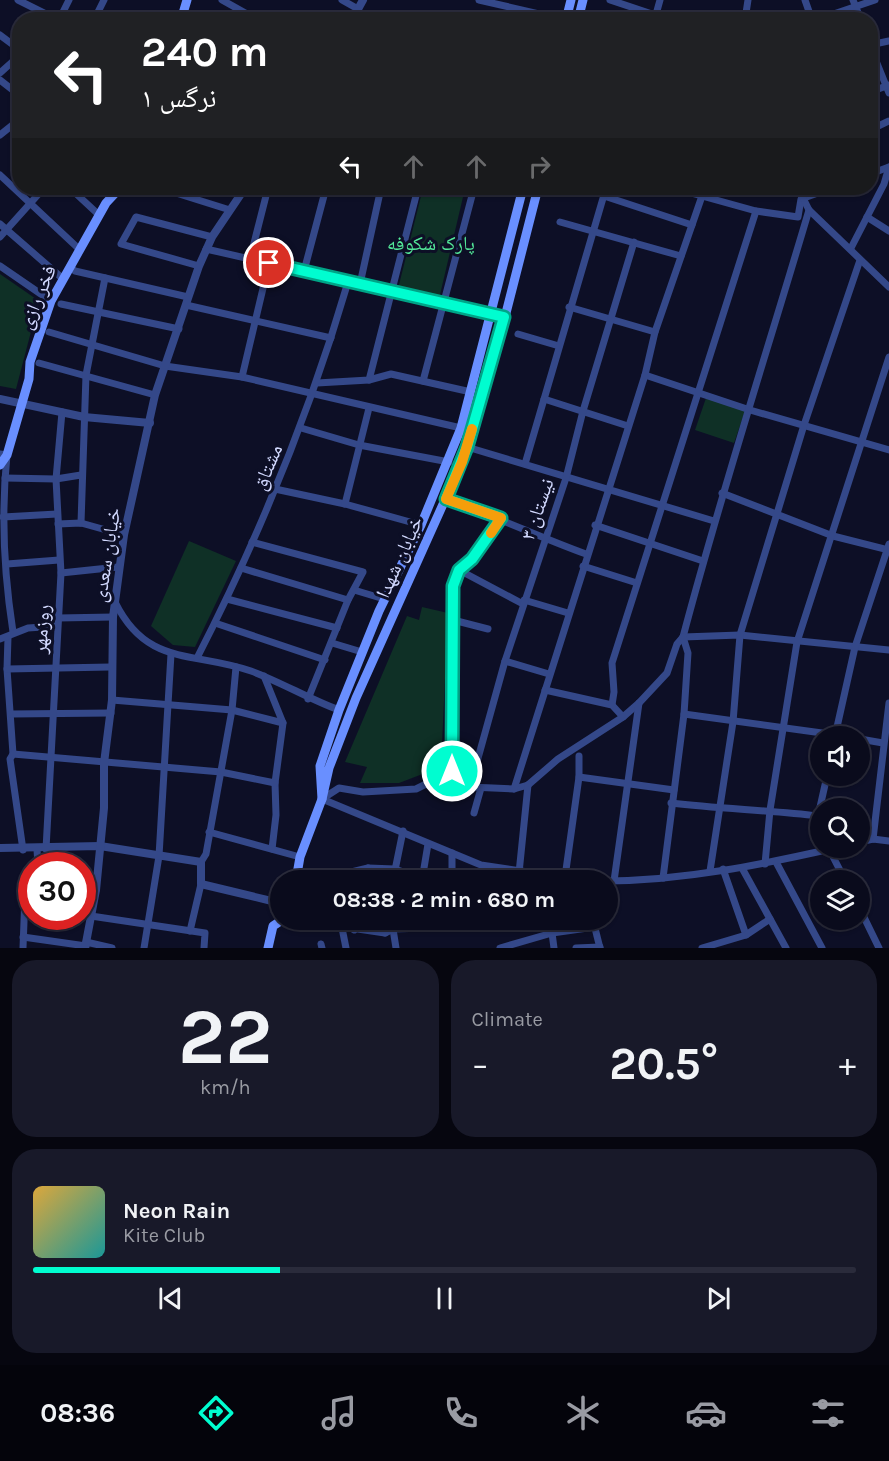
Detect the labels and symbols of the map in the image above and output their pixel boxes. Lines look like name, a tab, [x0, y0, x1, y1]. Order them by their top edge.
park label: پارک شکوفه	[387, 232, 475, 255]
pin	[243, 237, 294, 288]
street label: فخر رازی	[14, 262, 61, 333]
street label: مشتاق	[248, 441, 287, 494]
street label: نیستان ۳	[516, 475, 559, 543]
street label: خیابان سعدی	[88, 506, 125, 604]
street label: خیابان شهدا	[371, 513, 428, 602]
street label: روزمهر	[28, 603, 55, 656]
position arrow	[420, 739, 484, 803]
speed limit sign: 30	[18, 852, 96, 930]

